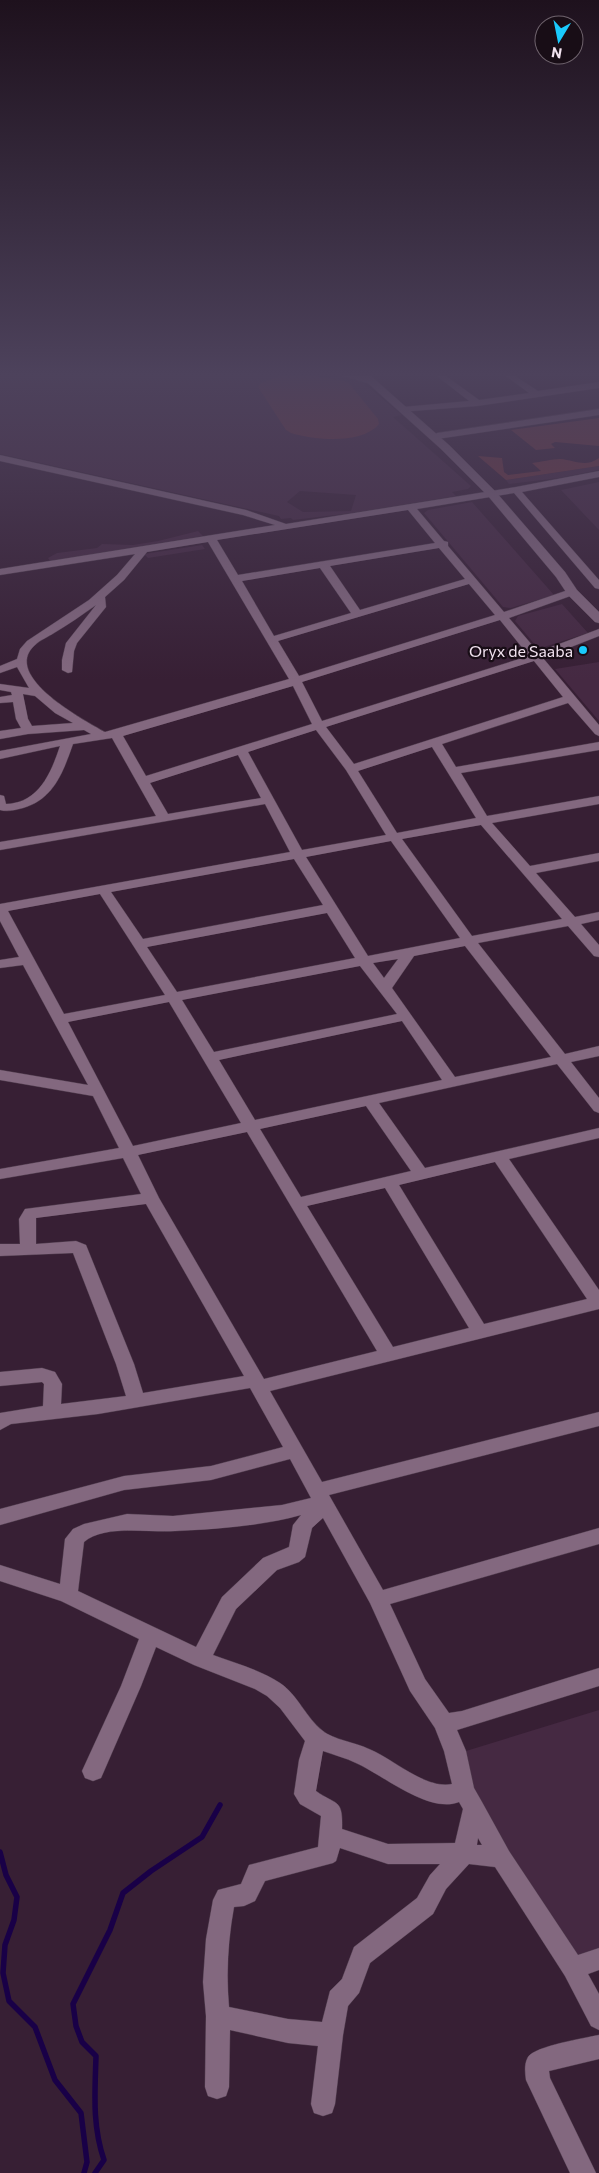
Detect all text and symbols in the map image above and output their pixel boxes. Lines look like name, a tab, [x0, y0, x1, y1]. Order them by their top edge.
north arrow	[534, 15, 584, 65]
text: N	[550, 44, 563, 63]
place label: Oryx de Saaba	[469, 641, 573, 660]
marker: Oryx de Saaba	[577, 644, 589, 656]

